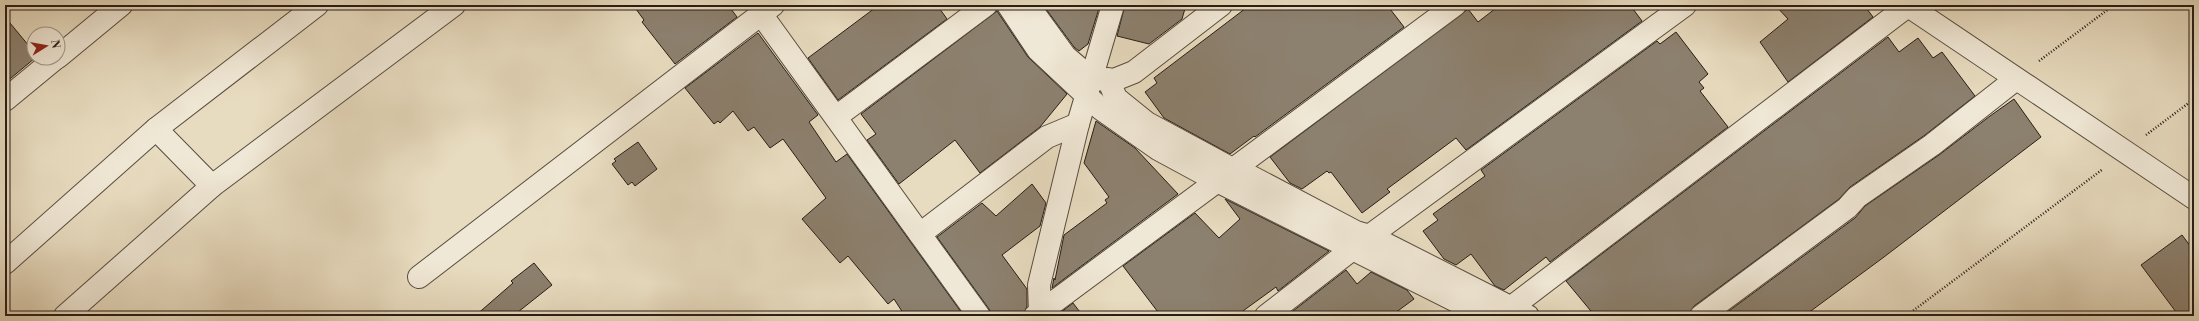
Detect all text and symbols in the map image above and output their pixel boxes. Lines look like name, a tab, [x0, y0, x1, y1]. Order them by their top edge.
north arrow	[26, 26, 66, 66]
text: N	[47, 39, 63, 50]

